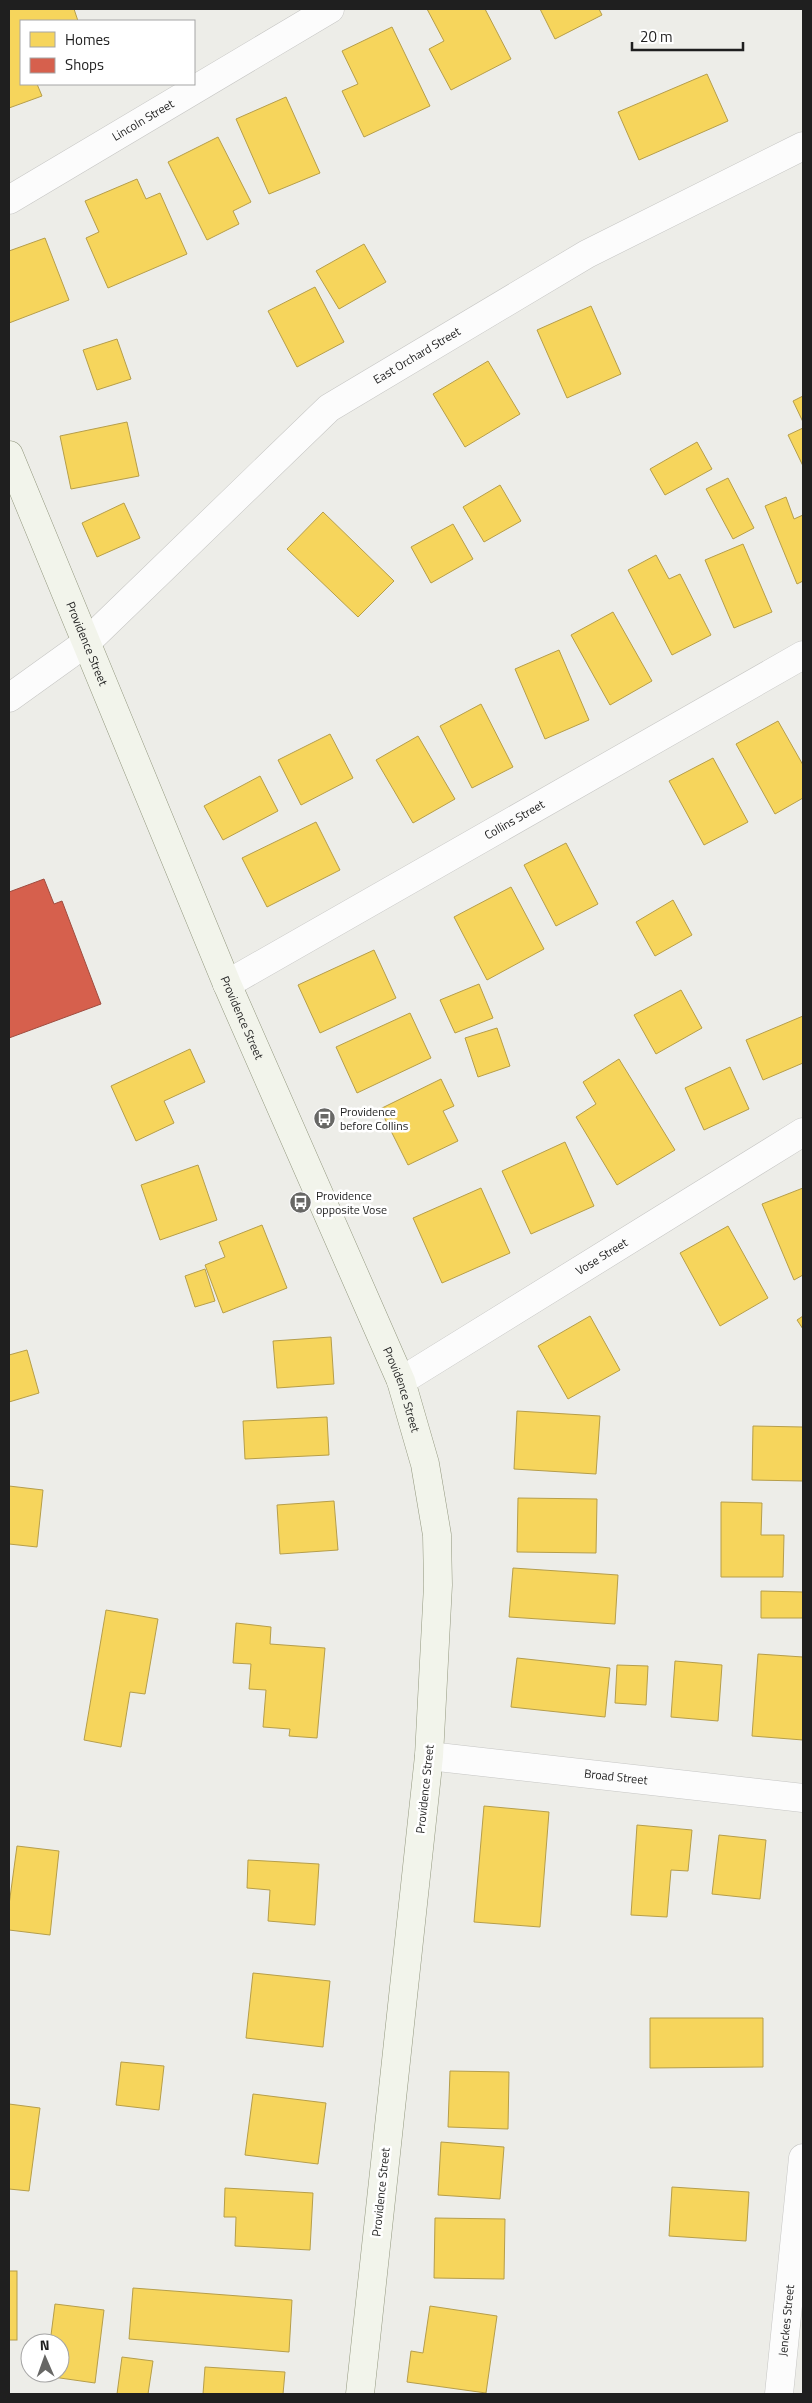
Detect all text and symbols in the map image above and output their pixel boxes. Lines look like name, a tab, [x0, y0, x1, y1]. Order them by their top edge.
legend	[20, 20, 195, 85]
scale bar	[632, 20, 743, 52]
text: 20 m	[640, 25, 673, 48]
text: Homes	[65, 28, 110, 51]
text: Shops	[65, 53, 104, 76]
street label: Lincoln Street	[108, 94, 178, 146]
street label: East Orchard Street	[369, 321, 465, 389]
street label: Providence Street	[61, 598, 113, 689]
street label: Collins Street	[481, 794, 548, 844]
street label: Providence Street	[216, 973, 269, 1063]
place label: Providence before Collins	[340, 1102, 409, 1135]
bus stop icon: Providence before Collins	[312, 1107, 336, 1131]
place label: Providence opposite Vose	[316, 1186, 387, 1219]
bus stop icon: Providence opposite Vose	[288, 1191, 312, 1215]
street label: Vose Street	[572, 1232, 632, 1280]
street label: Providence Street	[378, 1344, 426, 1435]
street label: Providence Street	[410, 1743, 439, 1834]
street label: Broad Street	[583, 1763, 649, 1790]
street label: Providence Street	[366, 2146, 395, 2237]
street label: Jenckes Street	[773, 2283, 799, 2357]
north arrow	[20, 2333, 70, 2383]
text: N	[39, 2334, 50, 2355]

